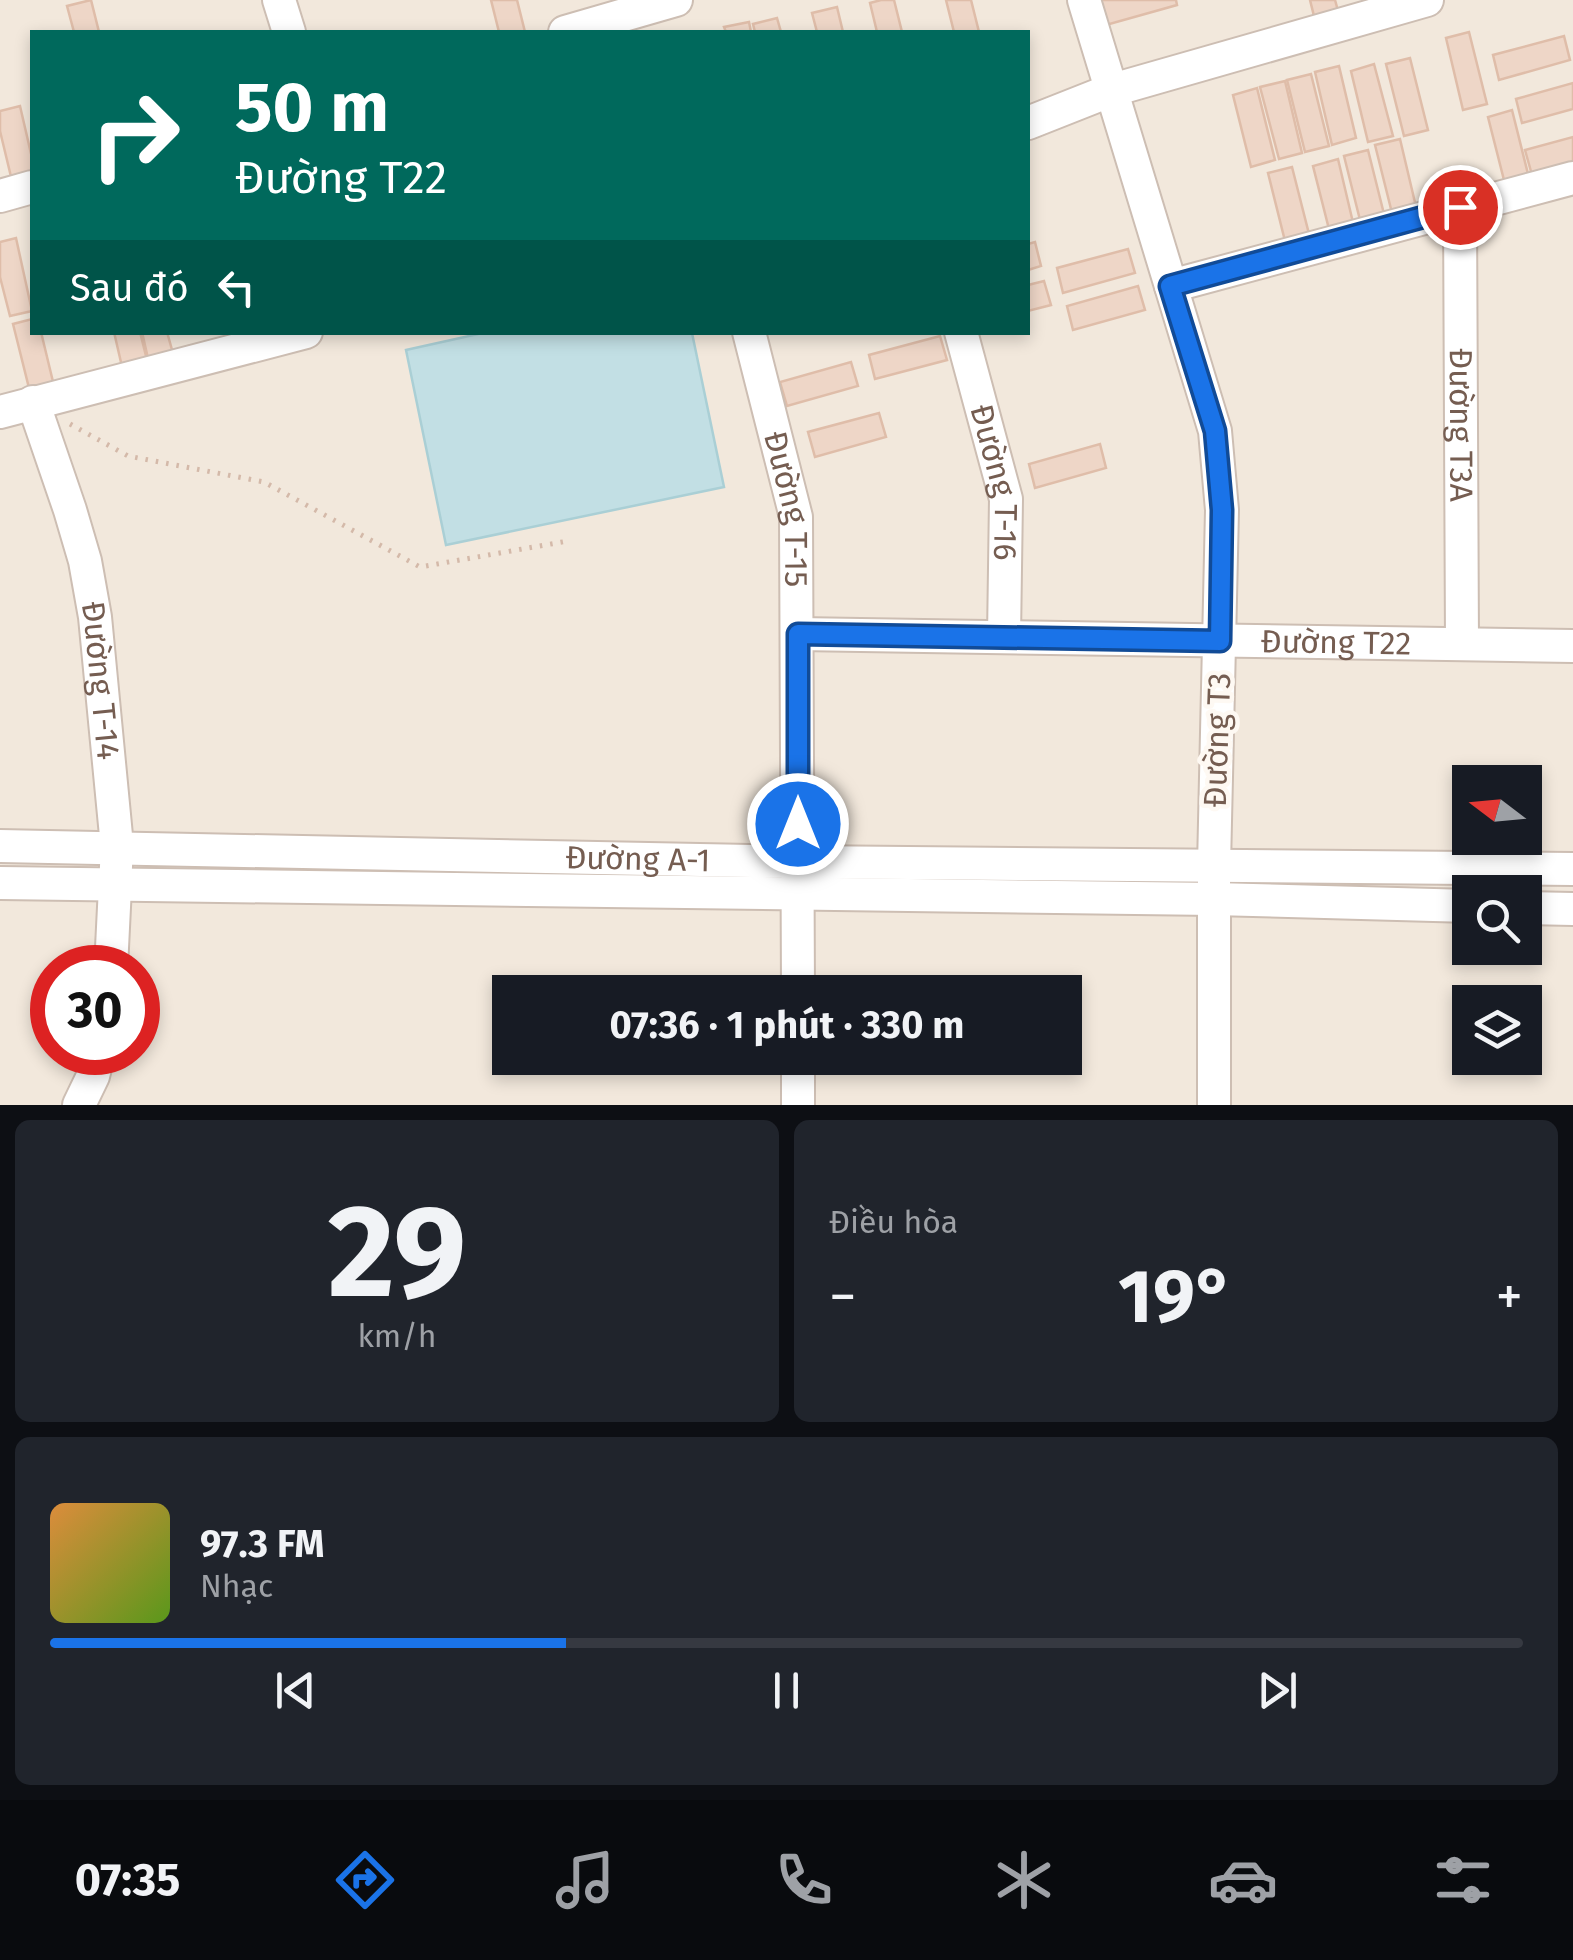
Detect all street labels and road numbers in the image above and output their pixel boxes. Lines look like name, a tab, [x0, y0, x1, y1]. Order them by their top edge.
street label: Đường T3A	[1442, 348, 1480, 502]
street label: Đường T-16	[962, 400, 1025, 561]
street label: Đường T-15	[756, 427, 816, 587]
street label: Đường T-14	[74, 598, 128, 761]
street label: Đường T22	[1260, 622, 1412, 662]
street label: Đường T3	[1196, 672, 1238, 808]
street label: Đường A-1	[565, 838, 711, 879]

